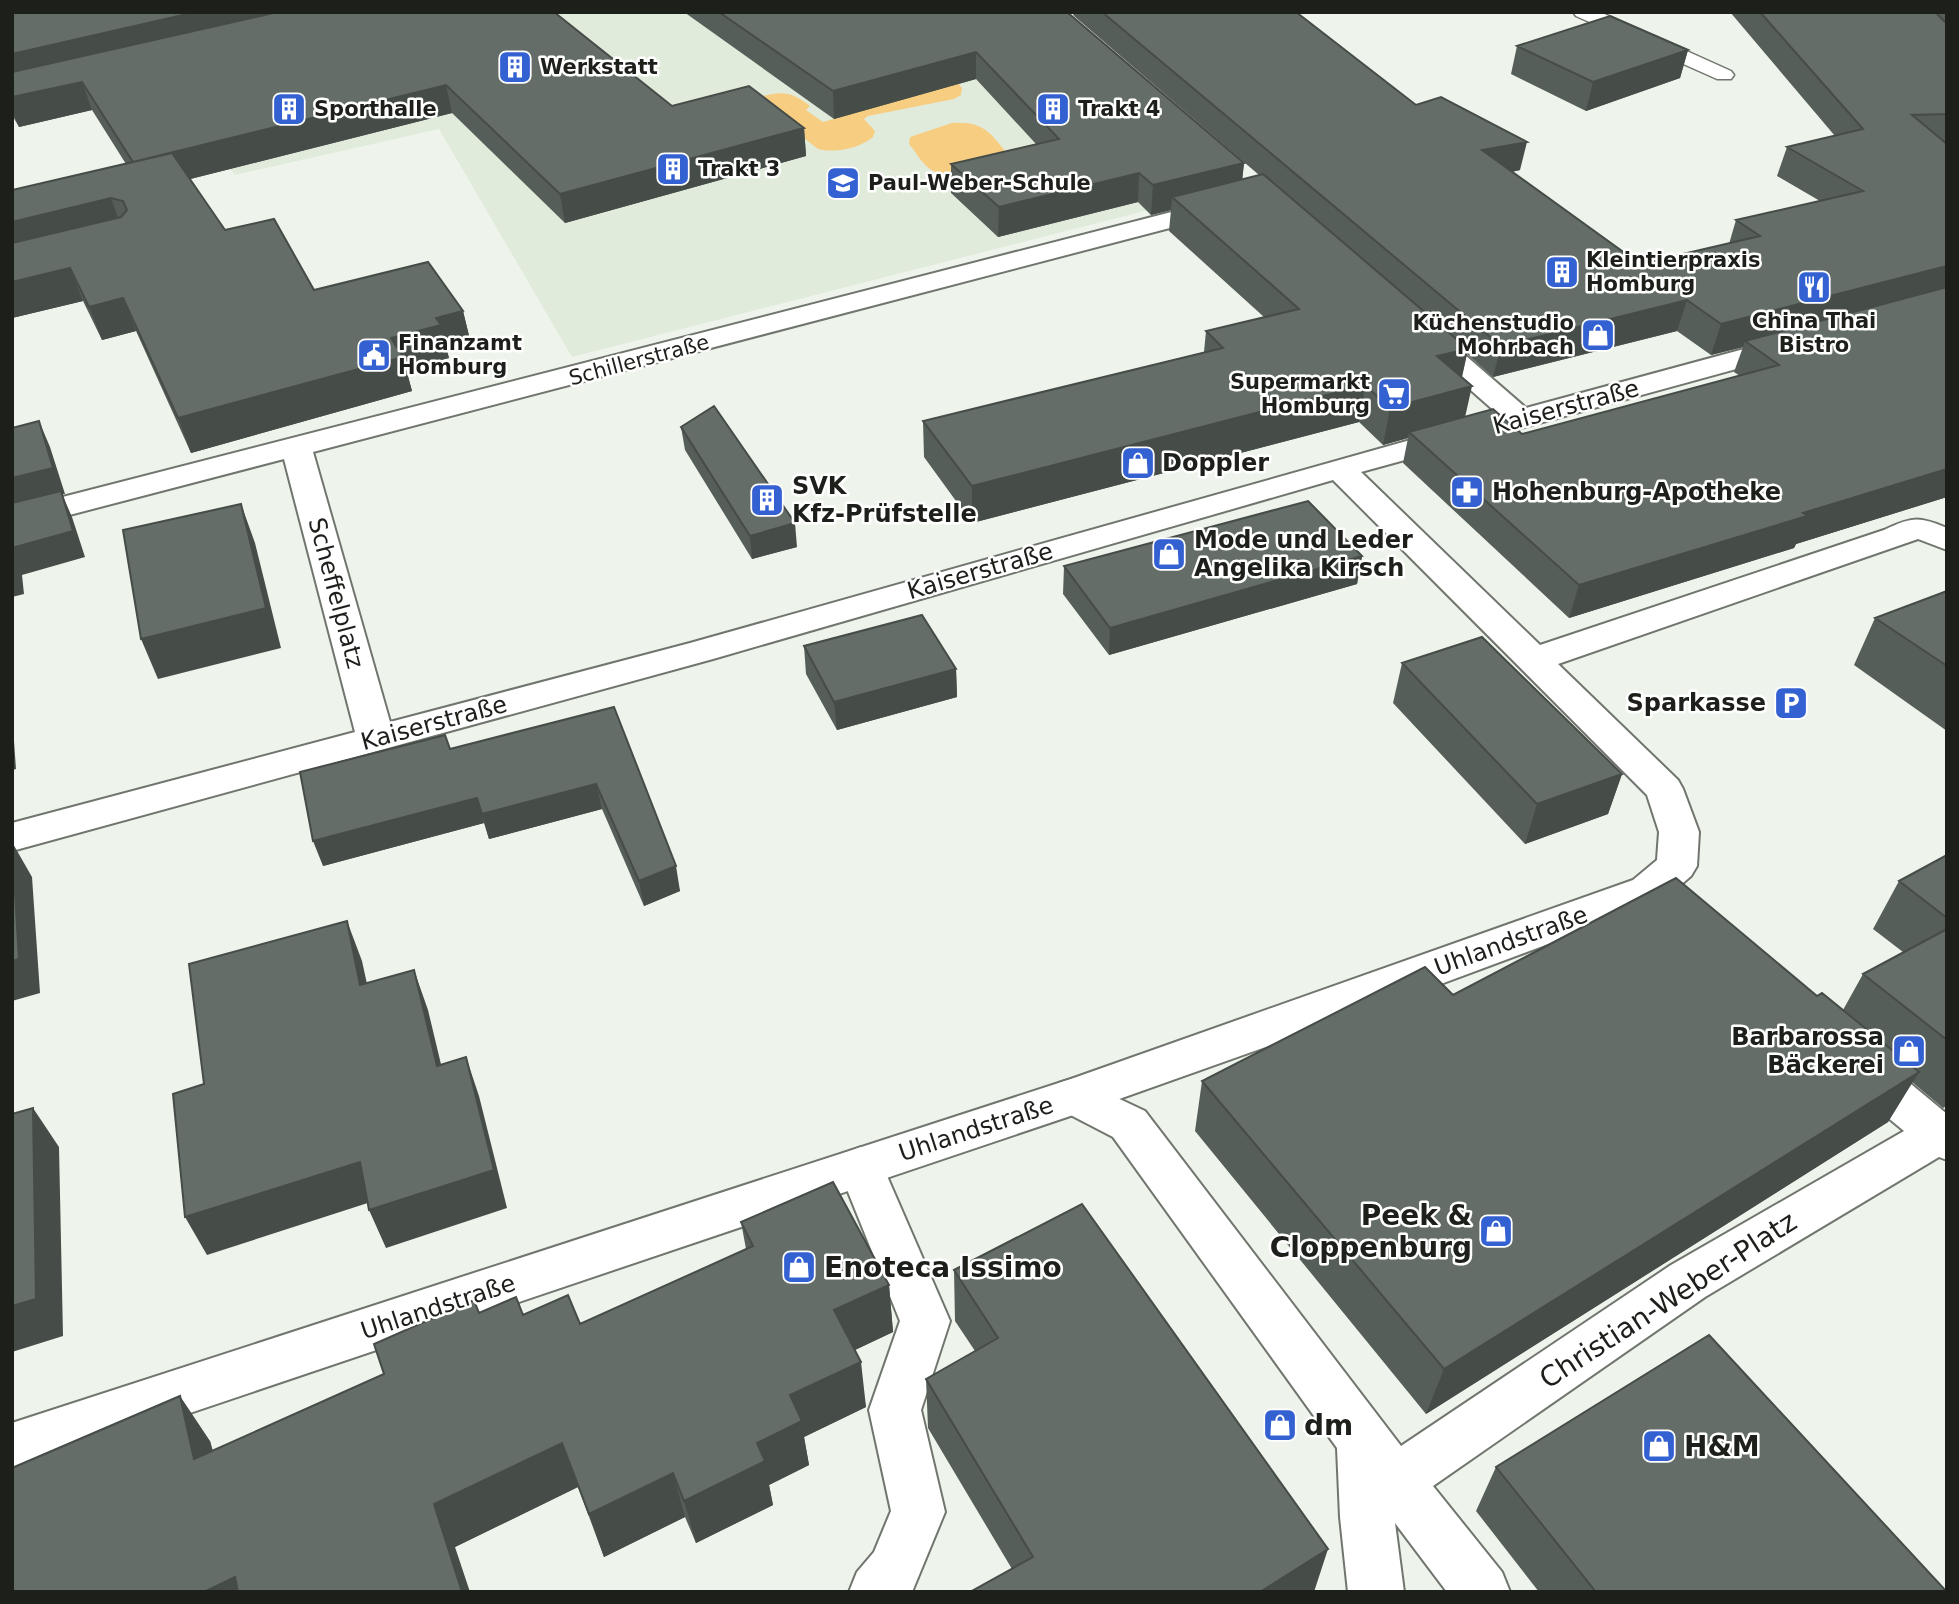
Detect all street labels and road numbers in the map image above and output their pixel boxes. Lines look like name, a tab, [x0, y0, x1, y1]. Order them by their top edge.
street label: Schillerstraße	[566, 330, 712, 390]
street label: Kaiserstraße	[1490, 374, 1642, 440]
street label: Scheffelplatz	[302, 515, 370, 671]
street label: Kaiserstraße	[904, 537, 1056, 605]
street label: Kaiserstraße	[358, 690, 510, 756]
street label: Uhlandstraße	[1431, 900, 1591, 982]
street label: Uhlandstraße	[895, 1091, 1057, 1167]
street label: Christian-Weber-Platz	[1533, 1205, 1803, 1395]
street label: Uhlandstraße	[357, 1269, 519, 1345]

